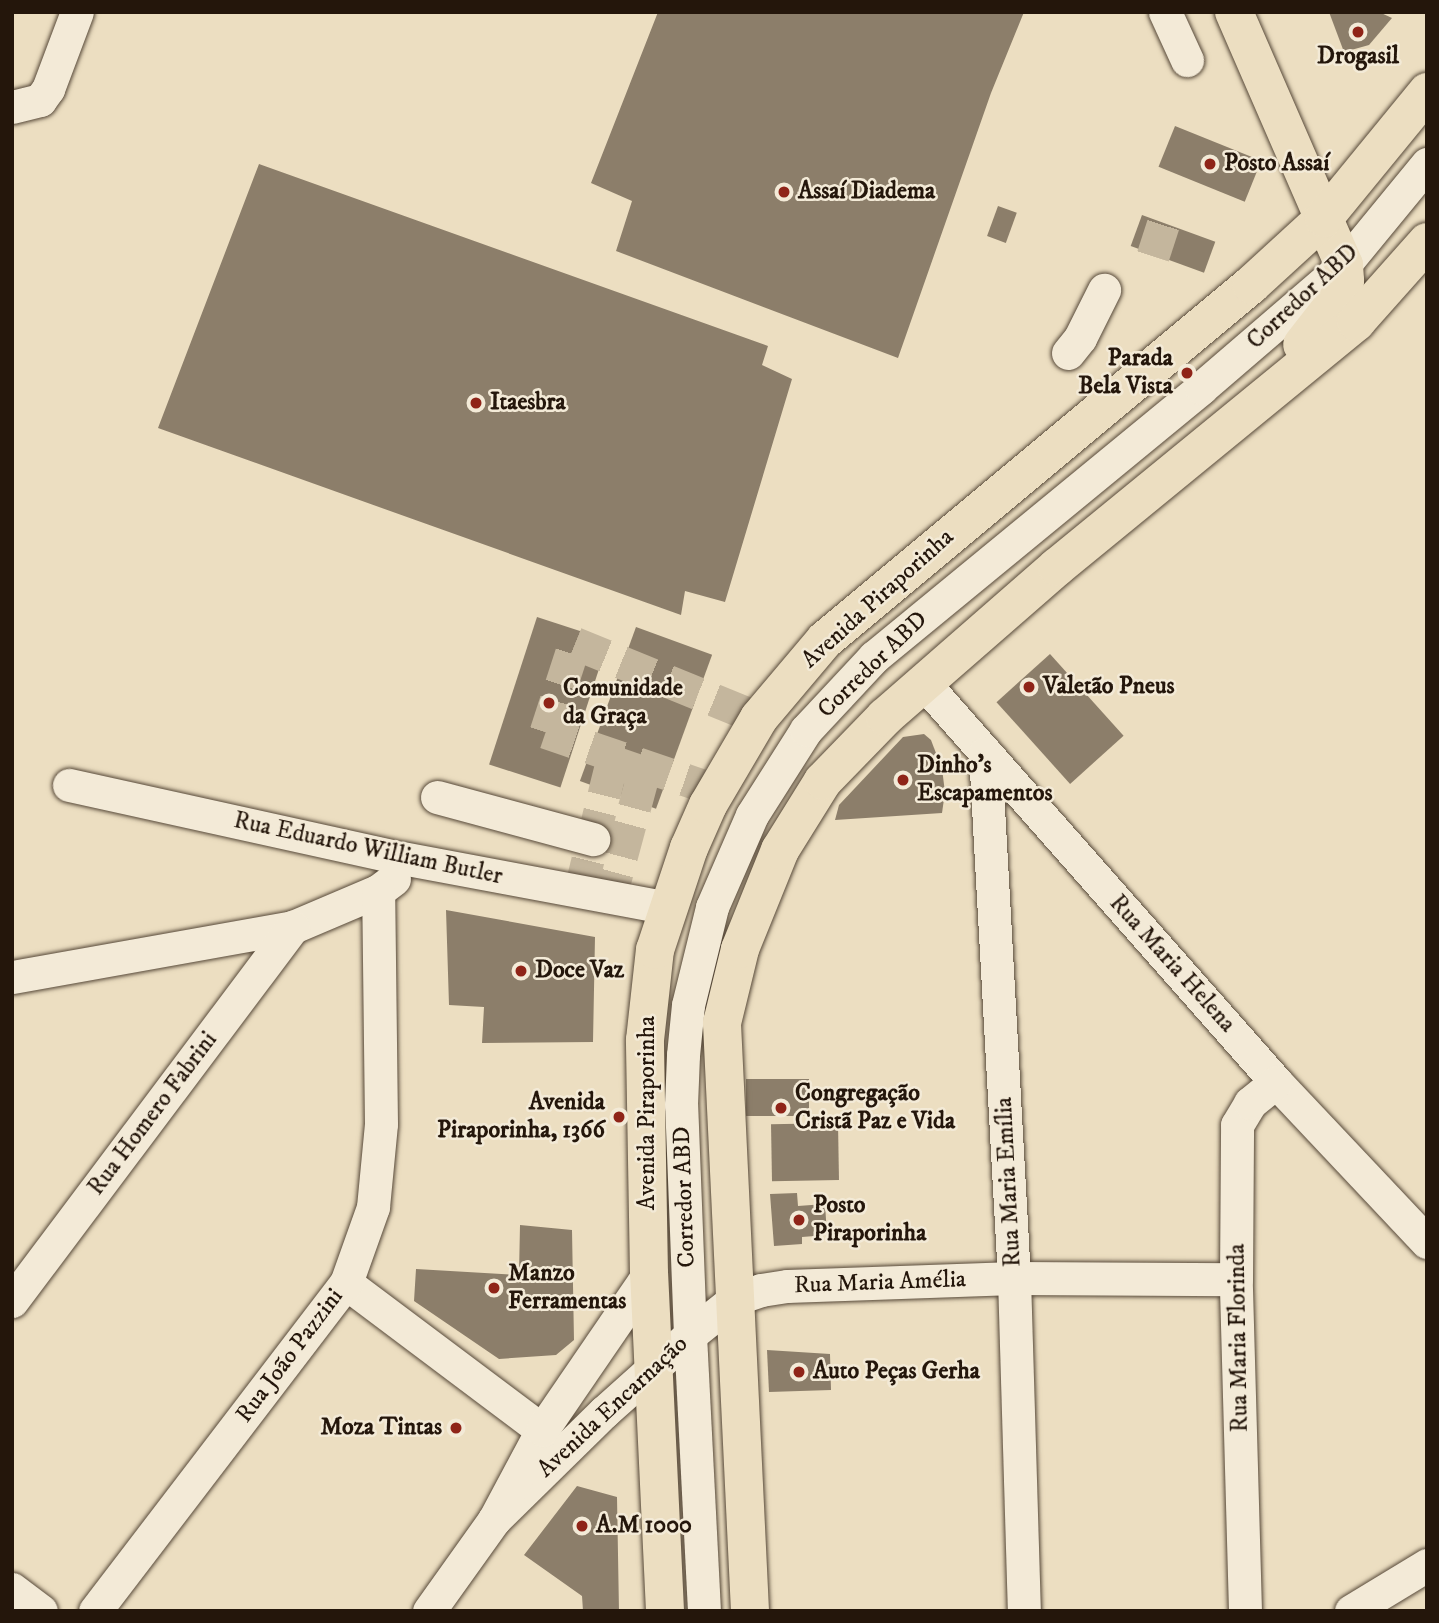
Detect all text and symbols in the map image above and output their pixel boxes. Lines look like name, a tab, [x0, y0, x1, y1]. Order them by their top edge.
marker: Drogasil	[1350, 24, 1366, 40]
place label: Drogasil	[1317, 43, 1399, 71]
place label: Posto Assaí	[1224, 150, 1329, 178]
marker: Posto Assaí	[1202, 156, 1218, 172]
place label: Assaí Diadema	[798, 178, 935, 206]
marker: Assaí Diadema	[776, 184, 792, 200]
street label: Corredor ABD	[1241, 238, 1365, 356]
place label: Parada Bela Vista	[1078, 345, 1173, 401]
marker: Parada Bela Vista	[1179, 365, 1195, 381]
place label: Itaesbra	[490, 389, 566, 417]
marker: Itaesbra	[468, 395, 484, 411]
street label: Avenida Piraporinha	[796, 523, 960, 675]
street label: Corredor ABD	[812, 606, 934, 724]
place label: Valetão Pneus	[1043, 673, 1175, 701]
place label: Comunidade da Graça	[563, 675, 683, 731]
marker: Valetão Pneus	[1021, 679, 1037, 695]
marker: Comunidade da Graça	[541, 695, 557, 711]
place label: Dinho's Escapamentos	[917, 752, 1052, 808]
marker: Dinho's Escapamentos	[895, 772, 911, 788]
street label: Rua Eduardo William Butler	[231, 806, 505, 892]
street label: Rua Maria Helena	[1103, 889, 1241, 1039]
place label: Doce Vaz	[535, 957, 624, 985]
marker: Doce Vaz	[513, 963, 529, 979]
street label: Avenida Piraporinha	[634, 1016, 662, 1210]
street label: Rua Homero Fabrini	[82, 1027, 224, 1201]
place label: Congregação Cristã Paz e Vida	[795, 1080, 955, 1136]
place label: Avenida Piraporinha, 1366	[437, 1089, 605, 1145]
street label: Rua Maria Emília	[990, 1096, 1028, 1268]
marker: Congregação Cristã Paz e Vida	[773, 1100, 789, 1116]
marker: Avenida Piraporinha, 1366	[611, 1109, 627, 1125]
street label: Corredor ABD	[668, 1126, 702, 1268]
place label: Posto Piraporinha	[813, 1192, 926, 1248]
marker: Posto Piraporinha	[791, 1212, 807, 1228]
street label: Rua Maria Florinda	[1223, 1243, 1255, 1433]
place label: Manzo Ferramentas	[508, 1260, 626, 1316]
street label: Rua Maria Amélia	[793, 1266, 967, 1300]
marker: Manzo Ferramentas	[486, 1280, 502, 1296]
street label: Rua João Pazzini	[230, 1283, 350, 1429]
street label: Avenida Encarnação	[532, 1330, 694, 1484]
place label: Auto Peças Gerha	[813, 1358, 980, 1386]
marker: Auto Peças Gerha	[791, 1364, 807, 1380]
place label: Moza Tintas	[320, 1414, 442, 1442]
marker: Moza Tintas	[448, 1420, 464, 1436]
place label: A.M 1000	[596, 1512, 692, 1540]
marker: A.M 1000	[574, 1518, 590, 1534]

